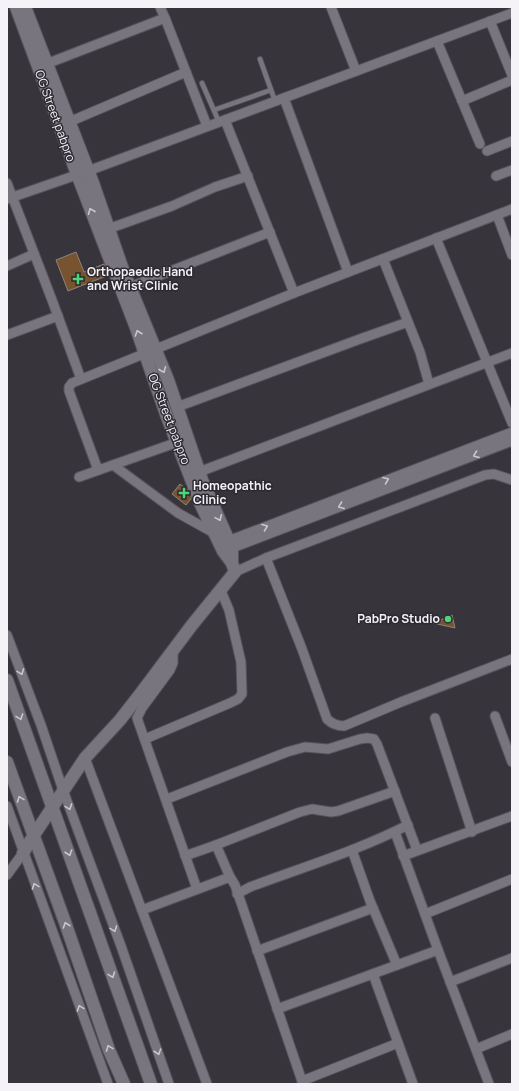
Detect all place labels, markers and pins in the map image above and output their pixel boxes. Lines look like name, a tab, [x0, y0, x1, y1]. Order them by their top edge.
place label: Orthopaedic Hand and Wrist Clinic	[87, 263, 193, 294]
marker: Orthopaedic Hand and Wrist Clinic	[72, 273, 84, 285]
place label: Homeopathic Clinic	[193, 477, 272, 508]
marker: Homeopathic Clinic	[178, 487, 190, 499]
place label: PabPro Studio	[357, 610, 440, 627]
marker: PabPro Studio	[443, 614, 453, 624]

